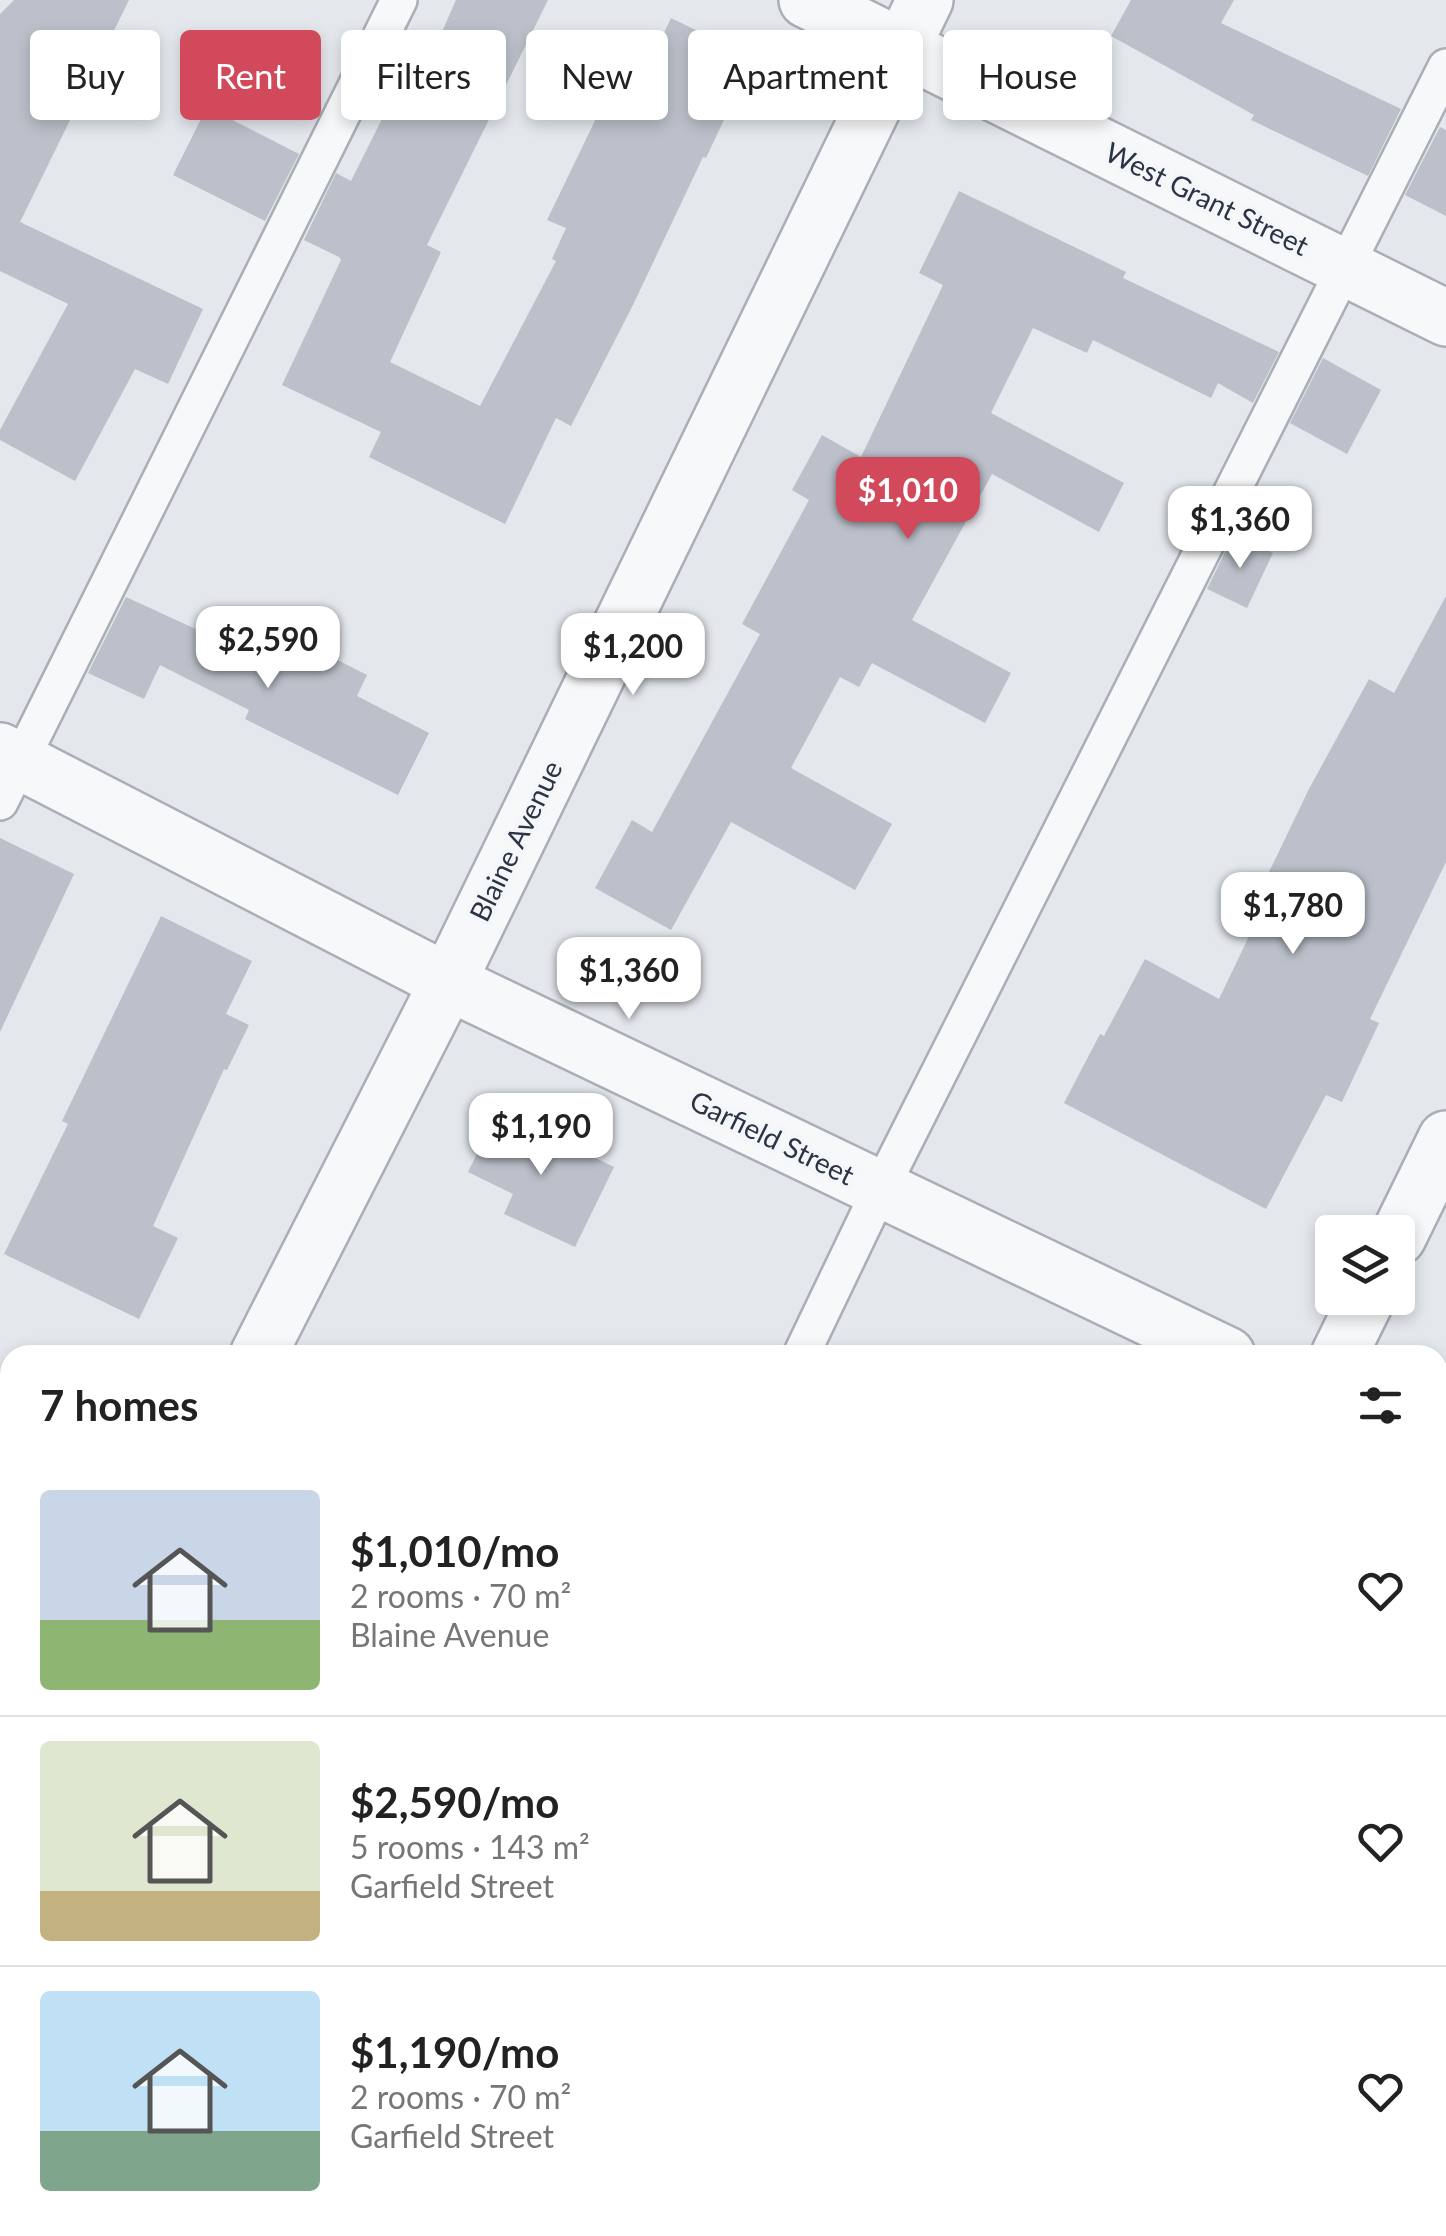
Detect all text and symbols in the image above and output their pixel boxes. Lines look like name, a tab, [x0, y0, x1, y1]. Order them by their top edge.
chip: Buy	[30, 30, 160, 120]
chip: Rent	[180, 30, 321, 120]
chip: Filters	[341, 30, 506, 120]
chip: New	[526, 30, 668, 120]
chip: Apartment	[688, 30, 923, 120]
chip: House	[943, 30, 1112, 120]
street label: West Grant Street	[1100, 134, 1315, 262]
pin: $1,010	[827, 457, 989, 542]
text: $1,010	[858, 470, 958, 509]
pin: $1,360	[1159, 486, 1321, 571]
text: $1,360	[1190, 499, 1290, 538]
pin: $2,590	[187, 606, 349, 691]
pin: $1,200	[552, 613, 714, 698]
text: $2,590	[218, 619, 318, 658]
text: $1,200	[583, 626, 683, 665]
street label: Blaine Avenue	[462, 755, 569, 926]
pin: $1,780	[1212, 872, 1374, 957]
text: $1,780	[1243, 885, 1343, 924]
pin: $1,360	[548, 937, 710, 1022]
text: $1,360	[579, 950, 679, 989]
street label: Garfield Street	[685, 1083, 860, 1192]
pin: $1,190	[460, 1093, 622, 1178]
text: $1,190	[491, 1106, 591, 1145]
map controls	[1315, 1215, 1415, 1315]
button: layers	[1315, 1215, 1415, 1315]
icon: filters	[1353, 1378, 1408, 1433]
text: 7 homes	[40, 1380, 198, 1430]
text: $1,010/mo	[350, 1526, 559, 1576]
icon: home	[120, 1530, 240, 1650]
icon: heart	[1353, 1563, 1408, 1618]
text: 2 rooms · 70 m²	[350, 1576, 571, 1615]
text: Blaine Avenue	[350, 1615, 549, 1654]
text: $2,590/mo	[350, 1777, 559, 1827]
icon: home	[120, 1781, 240, 1901]
icon: heart	[1353, 1814, 1408, 1869]
text: 5 rooms · 143 m²	[350, 1827, 590, 1866]
text: Garfield Street	[350, 1866, 554, 1905]
text: $1,190/mo	[350, 2027, 559, 2077]
icon: home	[120, 2031, 240, 2151]
icon: heart	[1353, 2064, 1408, 2119]
text: 2 rooms · 70 m²	[350, 2077, 571, 2116]
text: Garfield Street	[350, 2116, 554, 2155]

